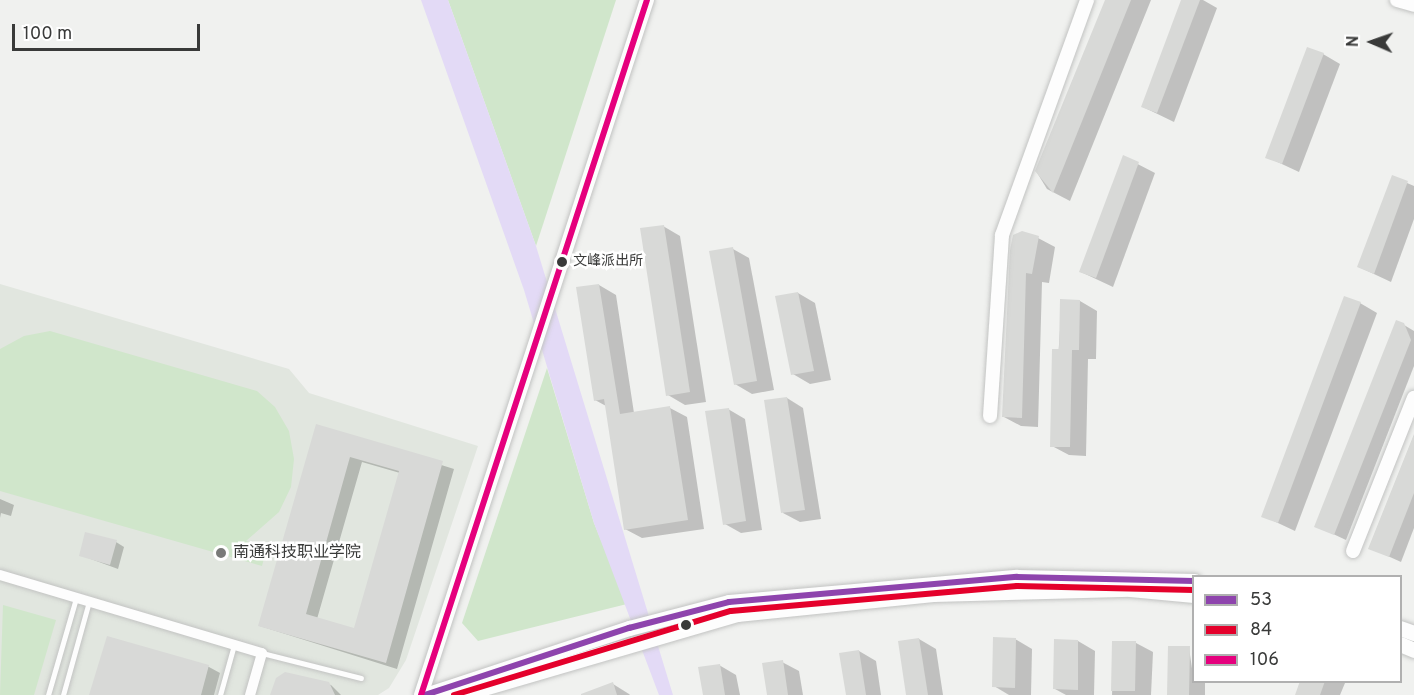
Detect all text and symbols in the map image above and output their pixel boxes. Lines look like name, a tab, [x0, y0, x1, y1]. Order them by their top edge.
scale bar	[15, 12, 202, 50]
north arrow	[1342, 12, 1402, 72]
text: 100 m	[23, 23, 72, 46]
text: N	[1344, 35, 1364, 47]
place label: 文峰派出所	[573, 254, 643, 270]
marker: 文峰派出所	[556, 256, 568, 268]
place label: 南通科技职业学院	[233, 543, 361, 563]
marker: 南通科技职业学院	[214, 546, 228, 560]
legend	[1192, 575, 1402, 683]
text: 53	[1250, 589, 1272, 612]
unlabelled marker	[680, 619, 692, 631]
text: 84	[1250, 619, 1272, 642]
text: 106	[1250, 649, 1279, 672]

